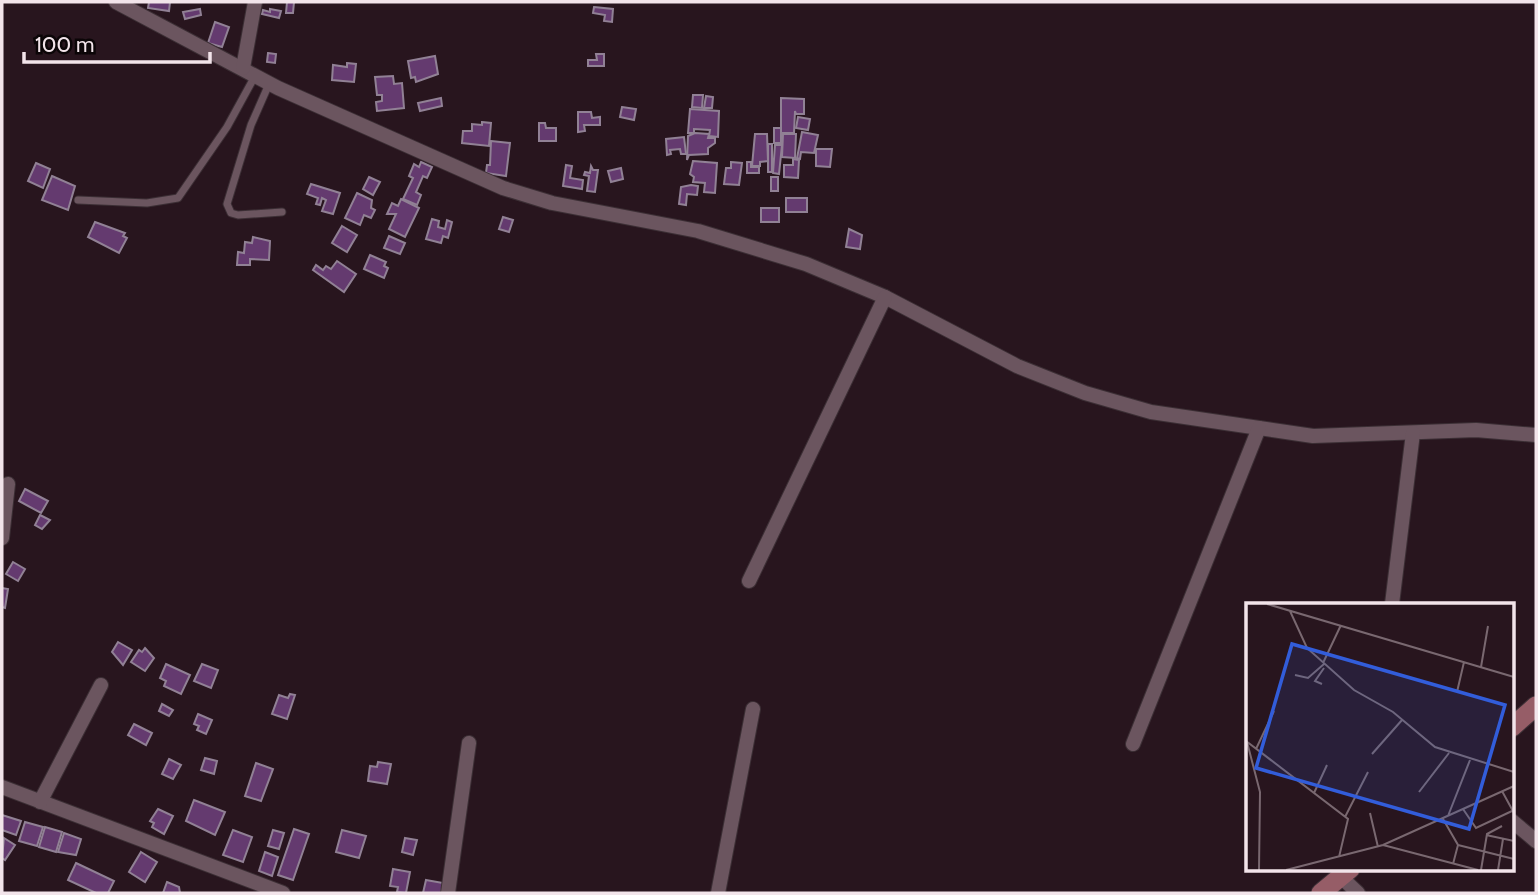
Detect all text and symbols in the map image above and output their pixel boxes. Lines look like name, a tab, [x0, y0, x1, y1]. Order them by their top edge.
scale bar	[24, 21, 210, 65]
text: 100 m	[35, 32, 94, 57]
inset map	[1246, 603, 1514, 870]

